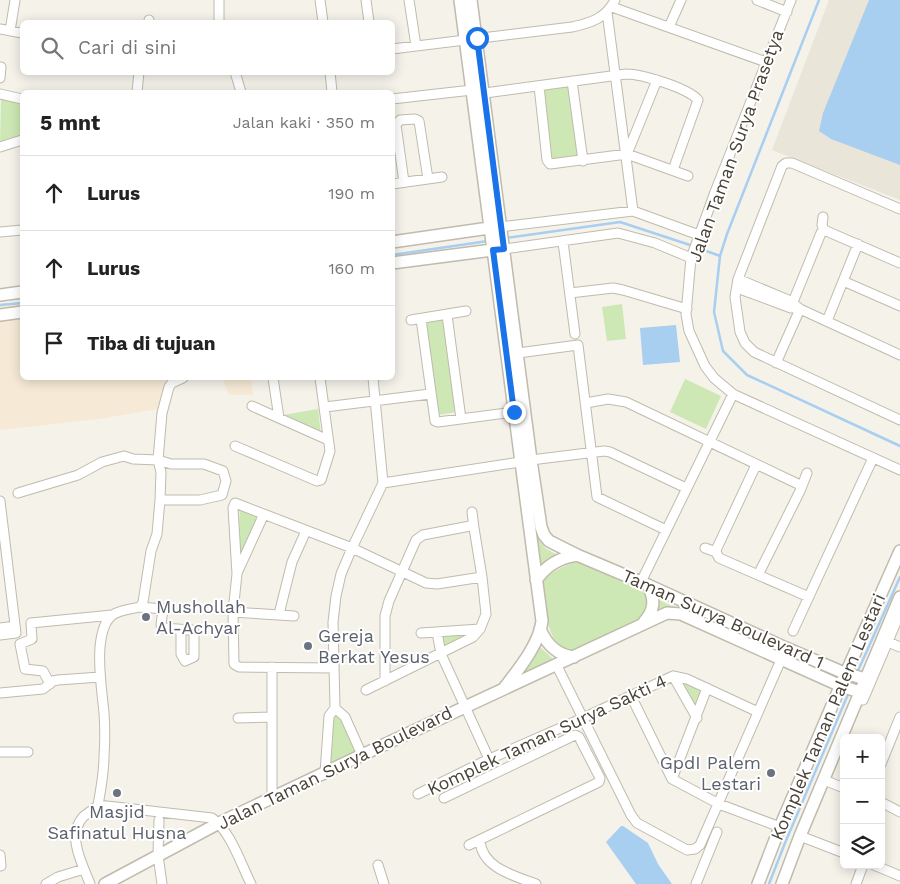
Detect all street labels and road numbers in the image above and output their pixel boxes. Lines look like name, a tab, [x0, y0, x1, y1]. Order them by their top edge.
street label: Jalan Taman Surya Prasetya	[684, 27, 787, 265]
street label: Taman Surya Boulevard 1	[619, 565, 827, 673]
street label: Komplek Taman Palem Lestari	[766, 590, 889, 843]
street label: Komplek Taman Surya Sakti 4	[424, 670, 670, 799]
street label: Jalan Taman Surya Boulevard	[214, 702, 455, 834]

